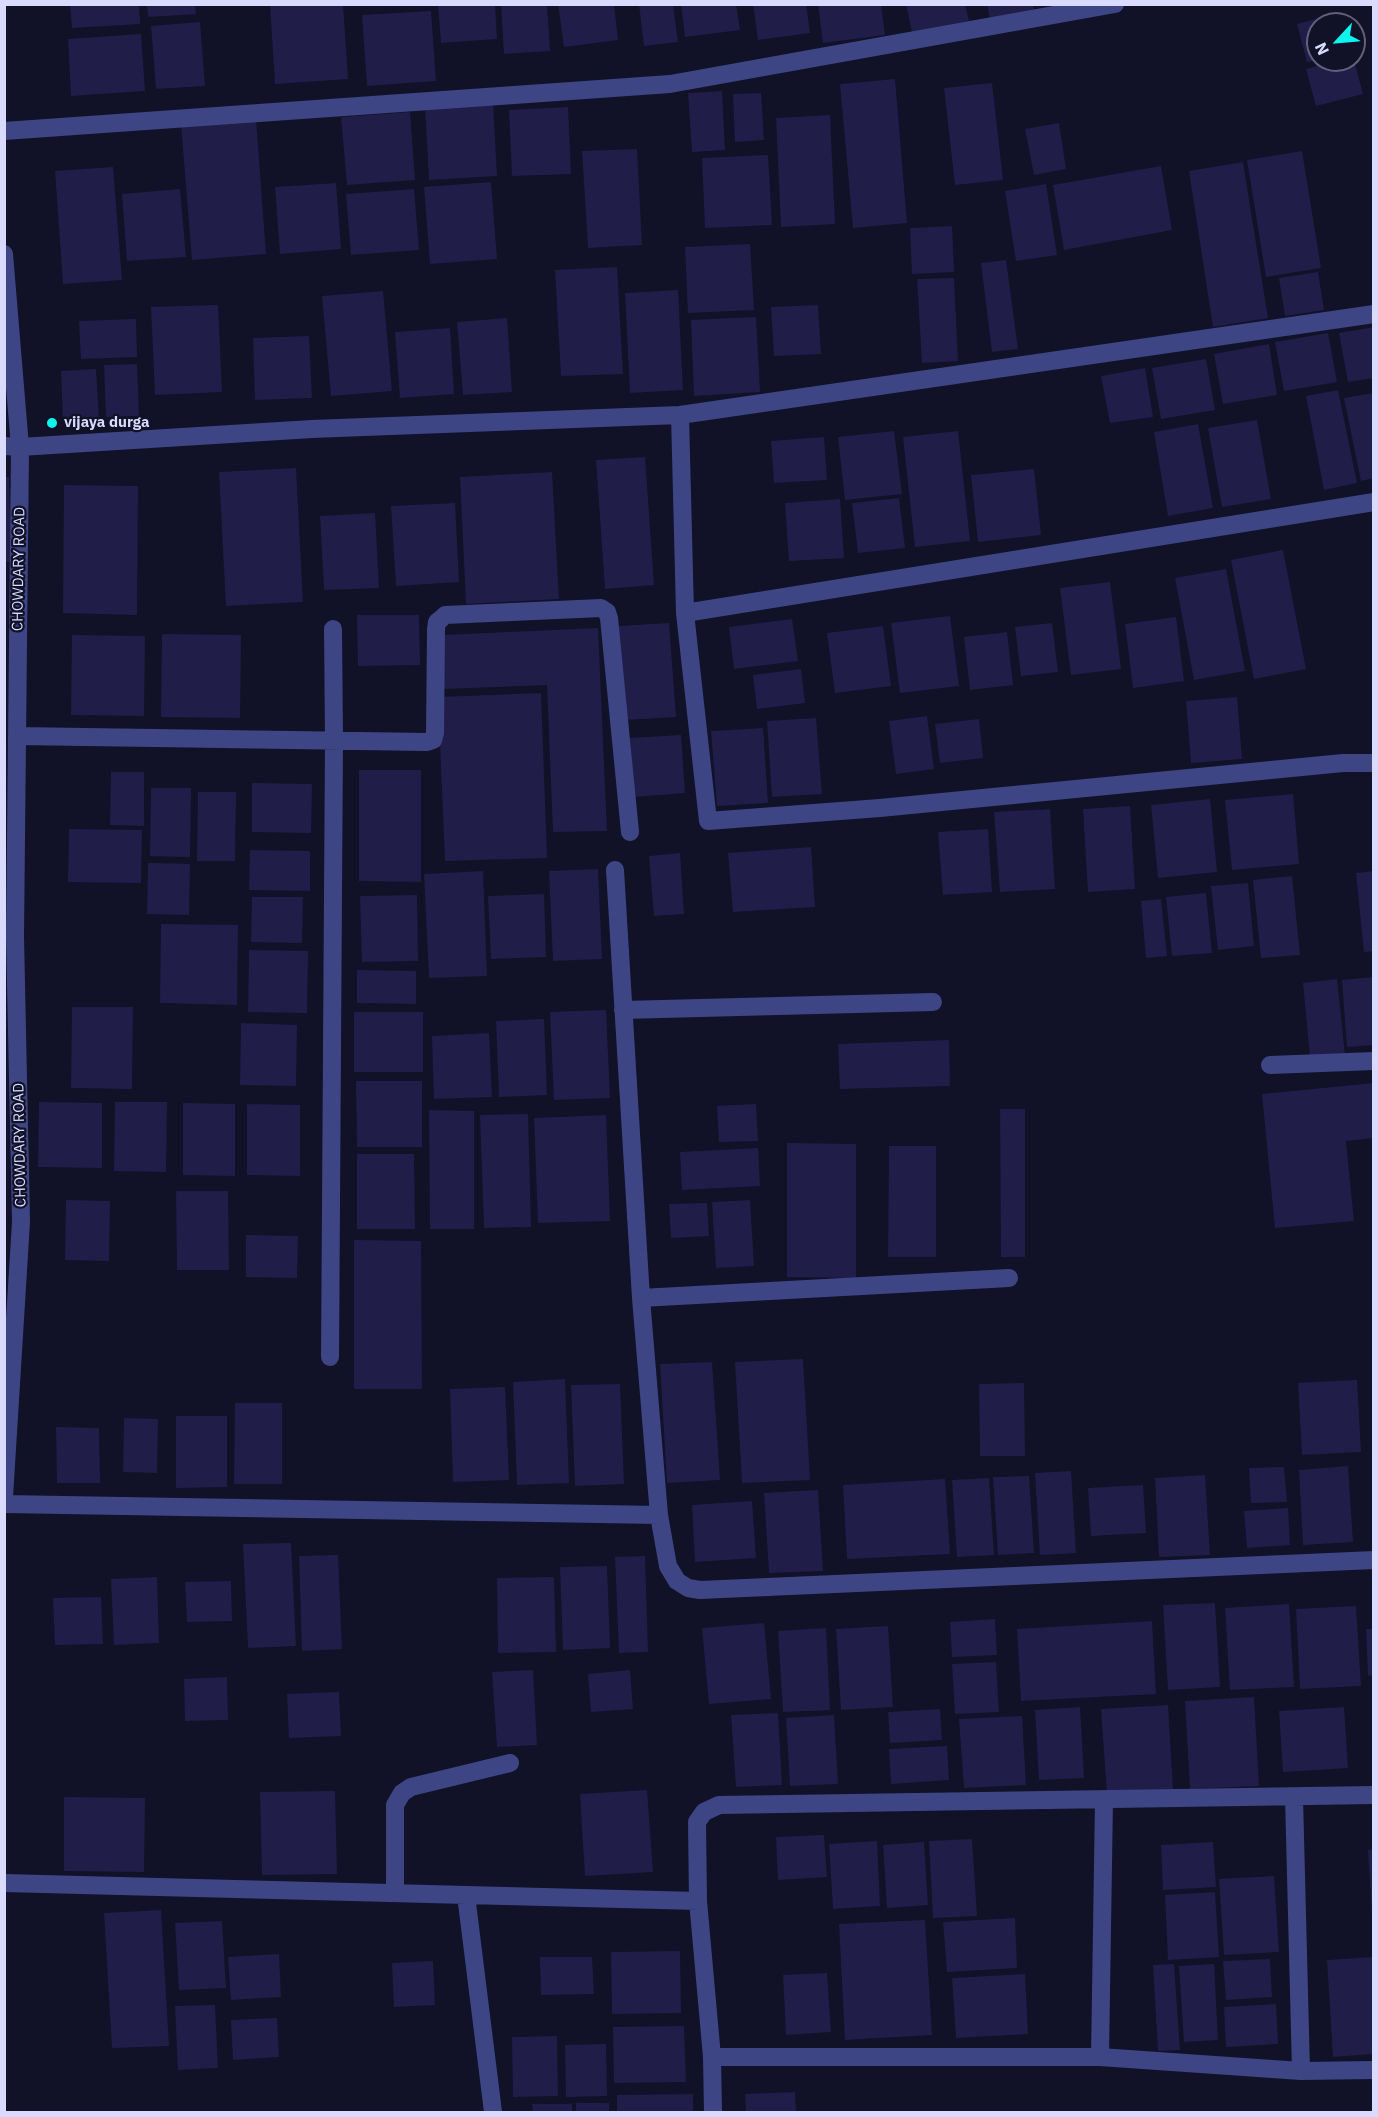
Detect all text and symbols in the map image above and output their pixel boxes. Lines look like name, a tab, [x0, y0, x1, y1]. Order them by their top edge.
north arrow	[1306, 12, 1366, 72]
text: N	[1310, 39, 1333, 59]
place label: vijaya durga	[64, 414, 150, 432]
marker: vijaya durga	[45, 416, 59, 430]
street label: CHOWDARY ROAD	[9, 507, 29, 631]
street label: CHOWDARY ROAD	[10, 1083, 30, 1207]

